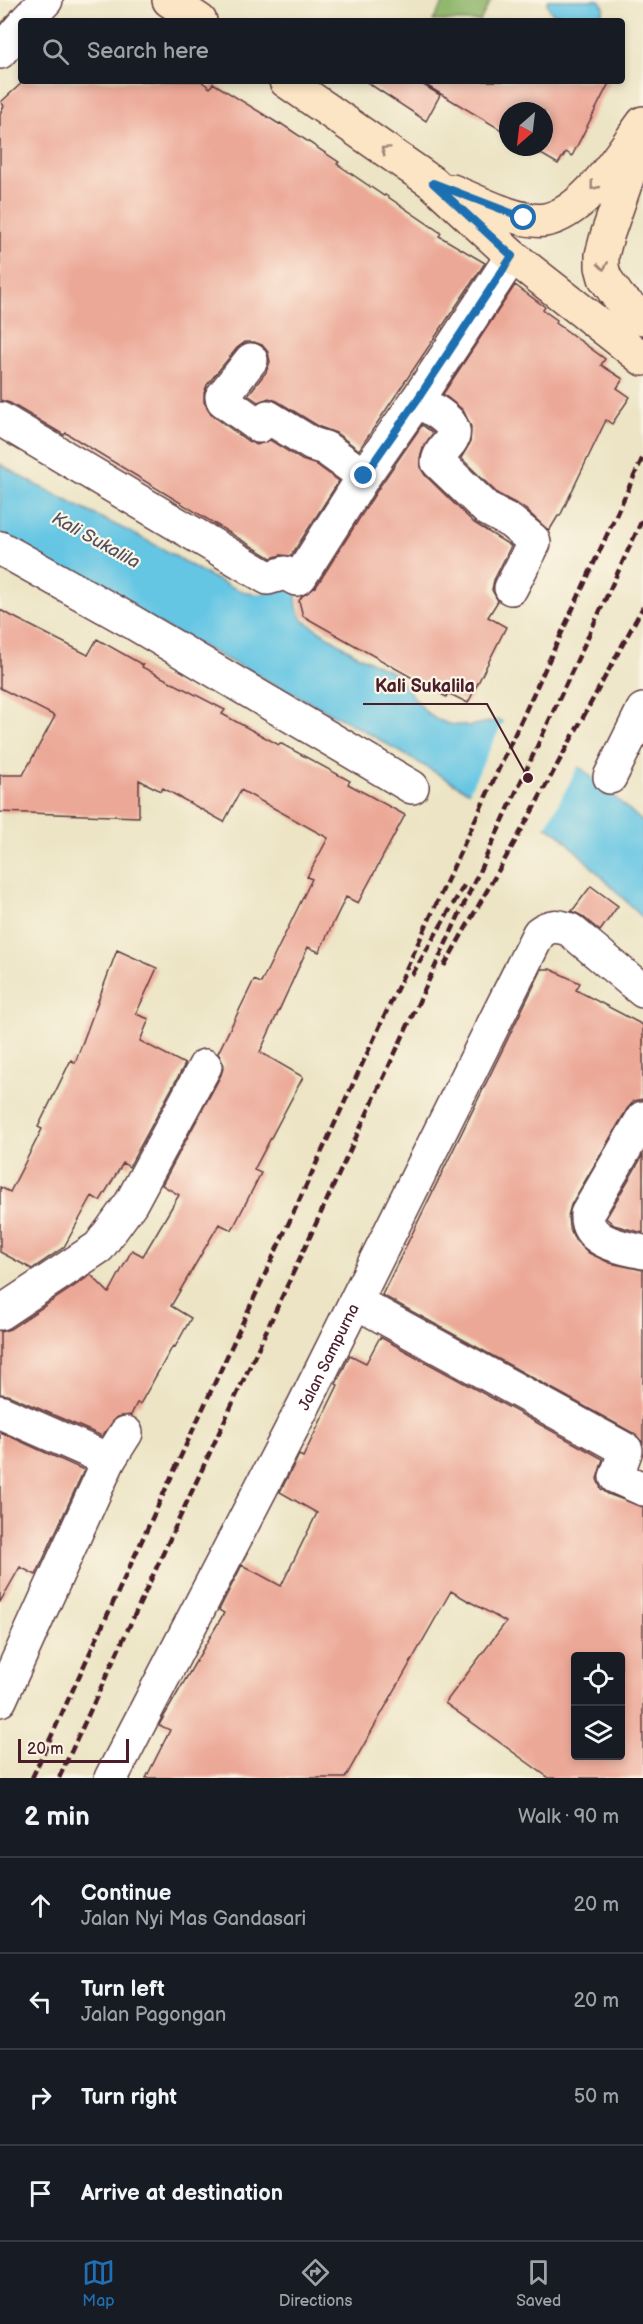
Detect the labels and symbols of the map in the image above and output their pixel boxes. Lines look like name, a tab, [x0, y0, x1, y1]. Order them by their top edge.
north arrow	[499, 102, 553, 156]
one-way arrow	[381, 146, 392, 157]
one-way arrow	[590, 179, 601, 190]
route start	[510, 204, 536, 230]
one-way arrow	[597, 261, 609, 271]
route end	[350, 462, 376, 488]
water label: Kali Sukalila	[48, 508, 143, 573]
callout: Kali Sukalila	[363, 668, 487, 704]
text: Kali Sukalila	[375, 676, 475, 697]
street label: Jalan Sampurna	[295, 1301, 364, 1414]
scale bar	[18, 1736, 129, 1764]

